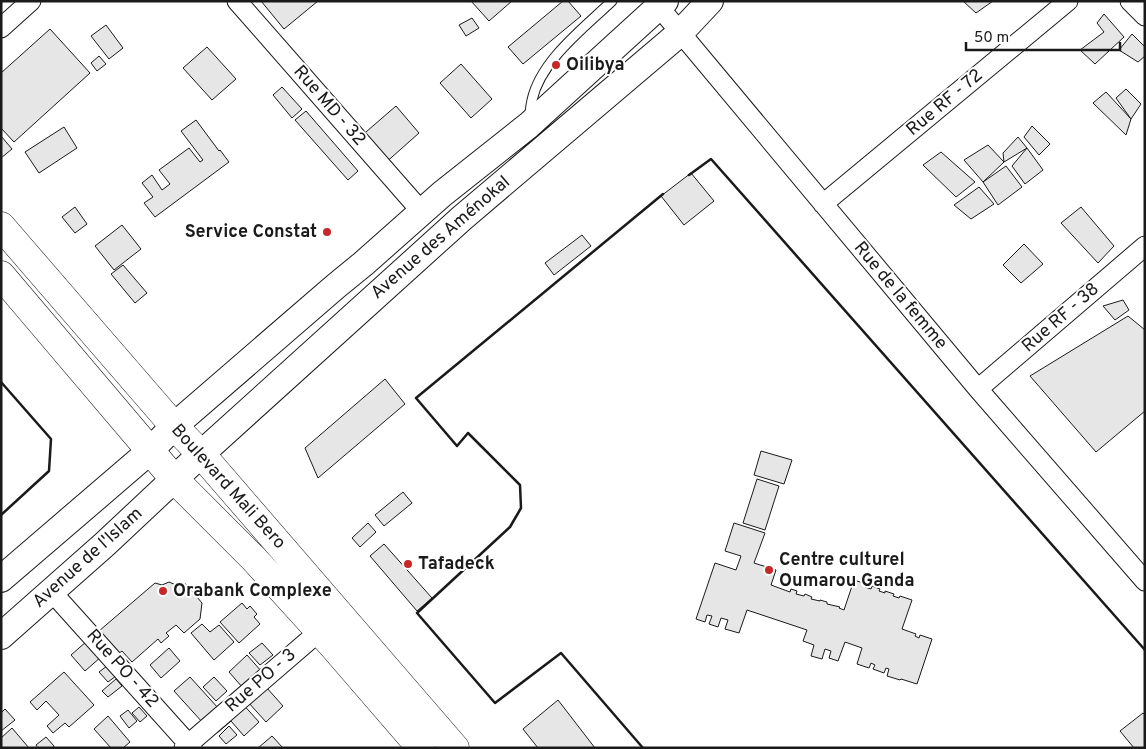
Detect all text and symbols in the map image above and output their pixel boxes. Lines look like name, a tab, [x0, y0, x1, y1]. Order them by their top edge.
scale bar	[966, 20, 1120, 52]
text: 50 m	[974, 29, 1009, 48]
place label: Oilibya	[566, 54, 624, 77]
marker: Oilibya	[550, 59, 562, 71]
street label: Rue MD - 32	[288, 61, 370, 151]
street label: Rue RF - 72	[902, 64, 988, 142]
street label: Avenue des Aménokal	[367, 171, 515, 305]
place label: Service Constat	[185, 221, 317, 244]
marker: Service Constat	[321, 226, 333, 238]
street label: Rue de la femme	[848, 237, 952, 355]
street label: Rue RF - 38	[1018, 278, 1104, 358]
street label: Boulevard Mali Bero	[166, 419, 290, 555]
street label: Avenue de l'Islam	[28, 503, 148, 613]
place label: Centre culturel Oumarou Ganda	[779, 549, 915, 593]
place label: Tafadeck	[418, 553, 495, 576]
marker: Tafadeck	[402, 558, 414, 570]
marker: Centre culturel Oumarou Ganda	[763, 564, 775, 576]
place label: Orabank Complexe	[173, 580, 332, 603]
marker: Orabank Complexe	[157, 585, 169, 597]
street label: Rue PO - 42	[81, 625, 163, 713]
street label: Rue PO - 3	[221, 644, 301, 718]

